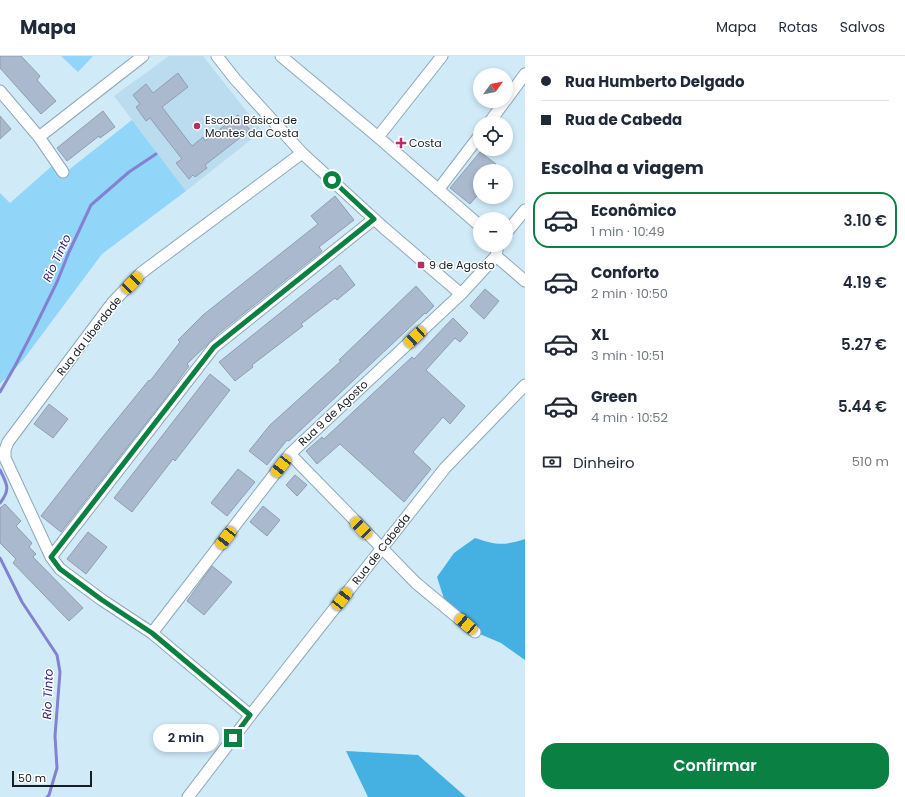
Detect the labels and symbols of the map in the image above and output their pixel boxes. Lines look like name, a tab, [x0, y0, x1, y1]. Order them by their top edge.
north arrow	[473, 68, 513, 108]
place label: Escola Básica de Montes da Costa	[205, 112, 299, 141]
marker: Escola Básica de Montes da Costa	[192, 121, 202, 131]
place label: Costa	[409, 135, 442, 151]
marker: Costa	[396, 138, 406, 148]
route start	[323, 171, 341, 189]
water label: Rio Tinto	[38, 231, 75, 284]
place label: 9 de Agosto	[429, 257, 495, 273]
marker: 9 de Agosto	[416, 260, 426, 270]
car	[119, 270, 145, 296]
street label: Rua da Liberdade	[53, 293, 125, 379]
car	[402, 324, 428, 350]
street label: Rua 9 de Agosto	[295, 377, 371, 449]
car	[269, 453, 293, 479]
street label: Rua de Cabeda	[348, 510, 414, 588]
car	[348, 515, 374, 541]
car	[214, 525, 238, 551]
car	[330, 586, 354, 612]
car	[453, 612, 479, 636]
water label: Rio Tinto	[38, 668, 57, 720]
callout: 2 min	[153, 724, 219, 752]
route end	[224, 729, 242, 747]
scale bar	[12, 769, 92, 788]

